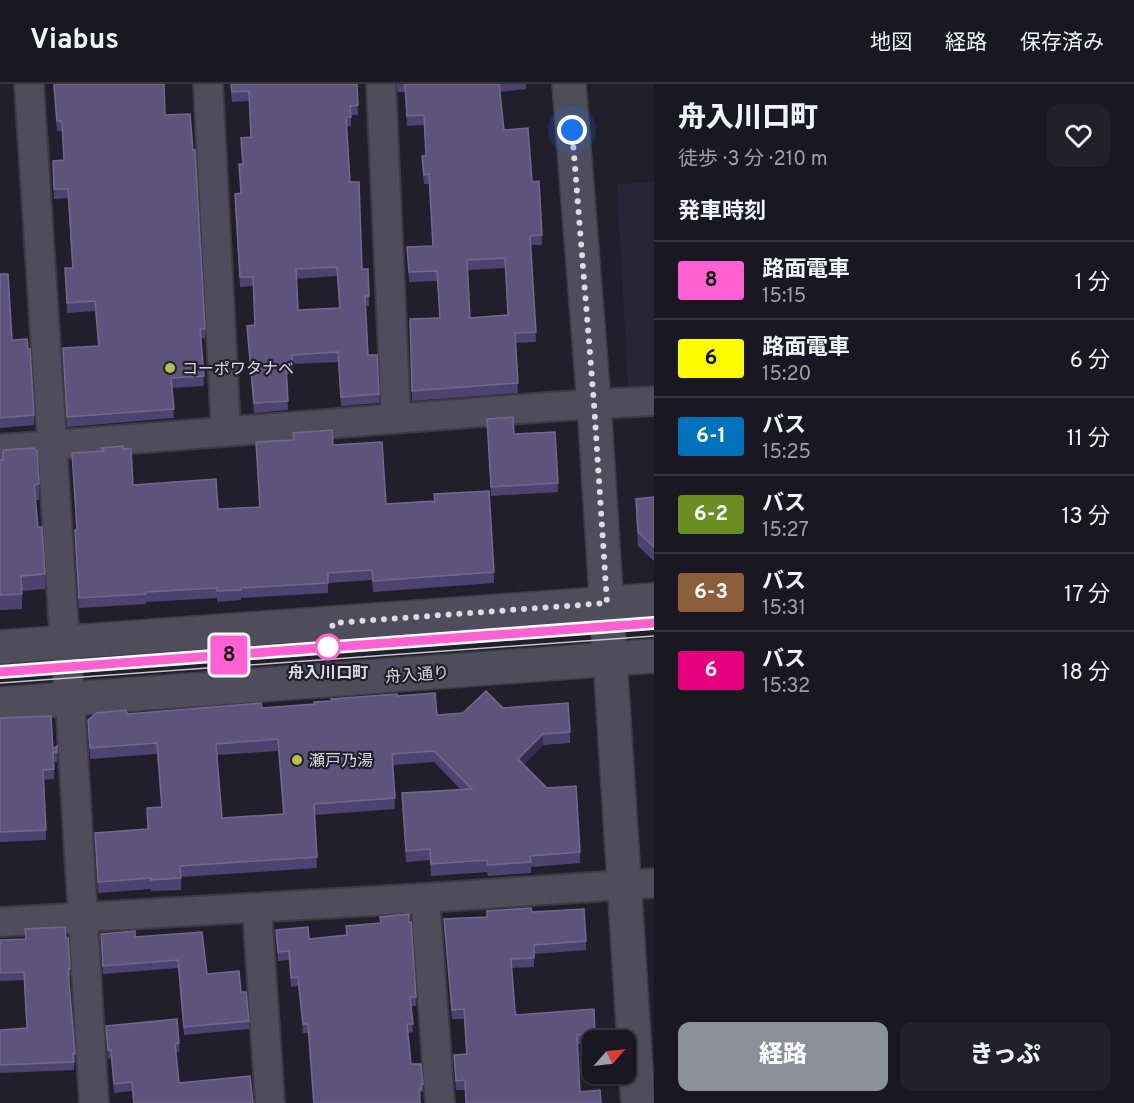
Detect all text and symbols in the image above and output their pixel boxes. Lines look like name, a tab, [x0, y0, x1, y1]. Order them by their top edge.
text: Viabus	[30, 23, 119, 59]
text: 地図	[870, 30, 912, 57]
text: 経路	[945, 30, 987, 57]
text: 保存済み	[1020, 30, 1104, 57]
text: 舟入川口町	[678, 101, 818, 137]
button: heart	[1047, 104, 1110, 167]
your location	[557, 115, 587, 145]
text: 徒歩 · 3 分 · 210 m	[678, 147, 828, 173]
text: 発車時刻	[678, 199, 766, 226]
text: 路面電車	[762, 257, 850, 284]
text: 8	[704, 267, 718, 294]
text: 1 分	[1075, 270, 1110, 297]
text: 15:15	[762, 284, 806, 310]
text: 路面電車	[762, 335, 850, 362]
text: 6	[705, 345, 717, 372]
text: 6 分	[1070, 348, 1110, 375]
place label: コーポワタナベ	[182, 360, 294, 380]
marker: コーポワタナベ	[163, 361, 177, 375]
text: 15:20	[762, 362, 811, 388]
text: バス	[762, 413, 806, 440]
text: 6-1	[696, 423, 726, 450]
text: 11 分	[1066, 426, 1110, 453]
text: 15:25	[762, 440, 811, 466]
text: バス	[762, 491, 806, 518]
text: 6-2	[694, 501, 728, 528]
text: 13 分	[1061, 504, 1110, 531]
text: 15:27	[762, 518, 809, 544]
text: バス	[762, 569, 806, 596]
text: 6-3	[694, 579, 728, 606]
text: 17 分	[1064, 582, 1110, 609]
text: 15:31	[762, 596, 806, 622]
marker: 舟入川口町	[315, 634, 341, 660]
line badge: 8	[210, 636, 248, 674]
text: 8	[222, 642, 236, 669]
text: バス	[762, 647, 806, 674]
text: 6	[705, 657, 717, 684]
text: 18 分	[1061, 660, 1110, 687]
place label: 舟入川口町	[288, 664, 368, 684]
street label: 舟入通り	[385, 664, 450, 688]
text: 15:32	[762, 674, 810, 700]
place label: 瀬戸乃湯	[309, 752, 373, 772]
marker: 瀬戸乃湯	[290, 753, 304, 767]
button: 経路	[678, 1022, 888, 1091]
button: きっぷ	[900, 1022, 1110, 1091]
north arrow	[582, 1030, 636, 1084]
map controls	[582, 1030, 636, 1084]

